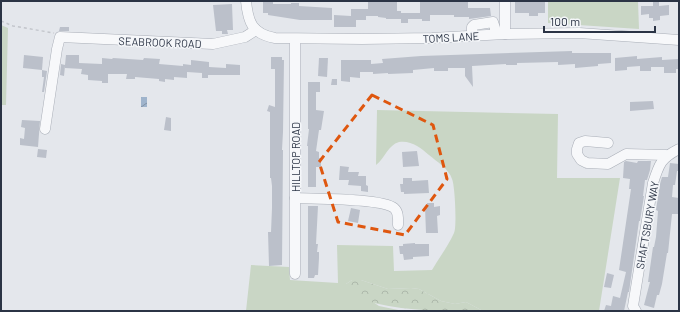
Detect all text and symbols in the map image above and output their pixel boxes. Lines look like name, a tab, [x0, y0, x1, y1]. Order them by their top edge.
scale bar	[544, 8, 655, 34]
text: 100 m	[550, 14, 580, 28]
street label: TOMS LANE	[423, 29, 480, 45]
street label: SEABROOK ROAD	[118, 34, 202, 50]
street label: HILLTOP ROAD	[289, 122, 302, 192]
street label: SHAFTSBURY WAY	[633, 180, 661, 270]

